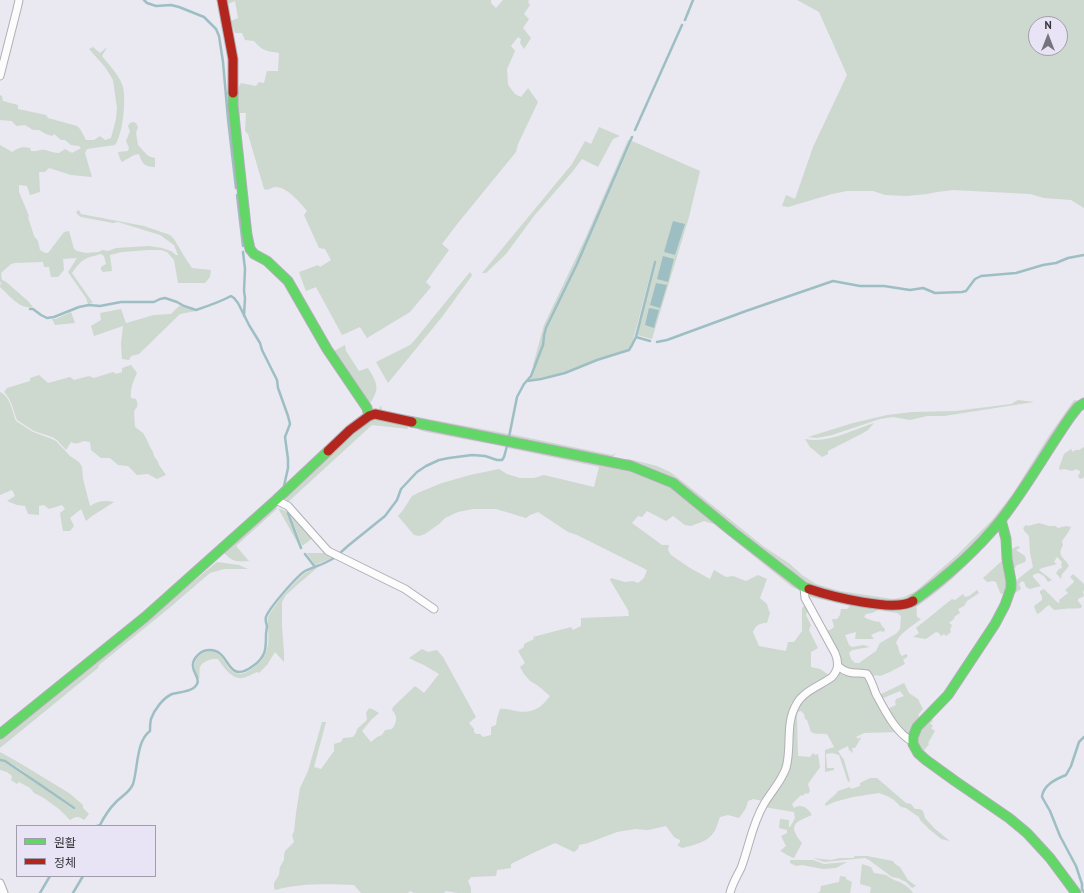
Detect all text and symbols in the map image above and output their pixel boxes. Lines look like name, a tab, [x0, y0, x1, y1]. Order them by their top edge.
north arrow	[1028, 16, 1068, 56]
text: N	[1044, 18, 1052, 32]
legend	[16, 825, 156, 877]
text: 원활	[54, 835, 76, 850]
text: 정체	[54, 855, 76, 870]

